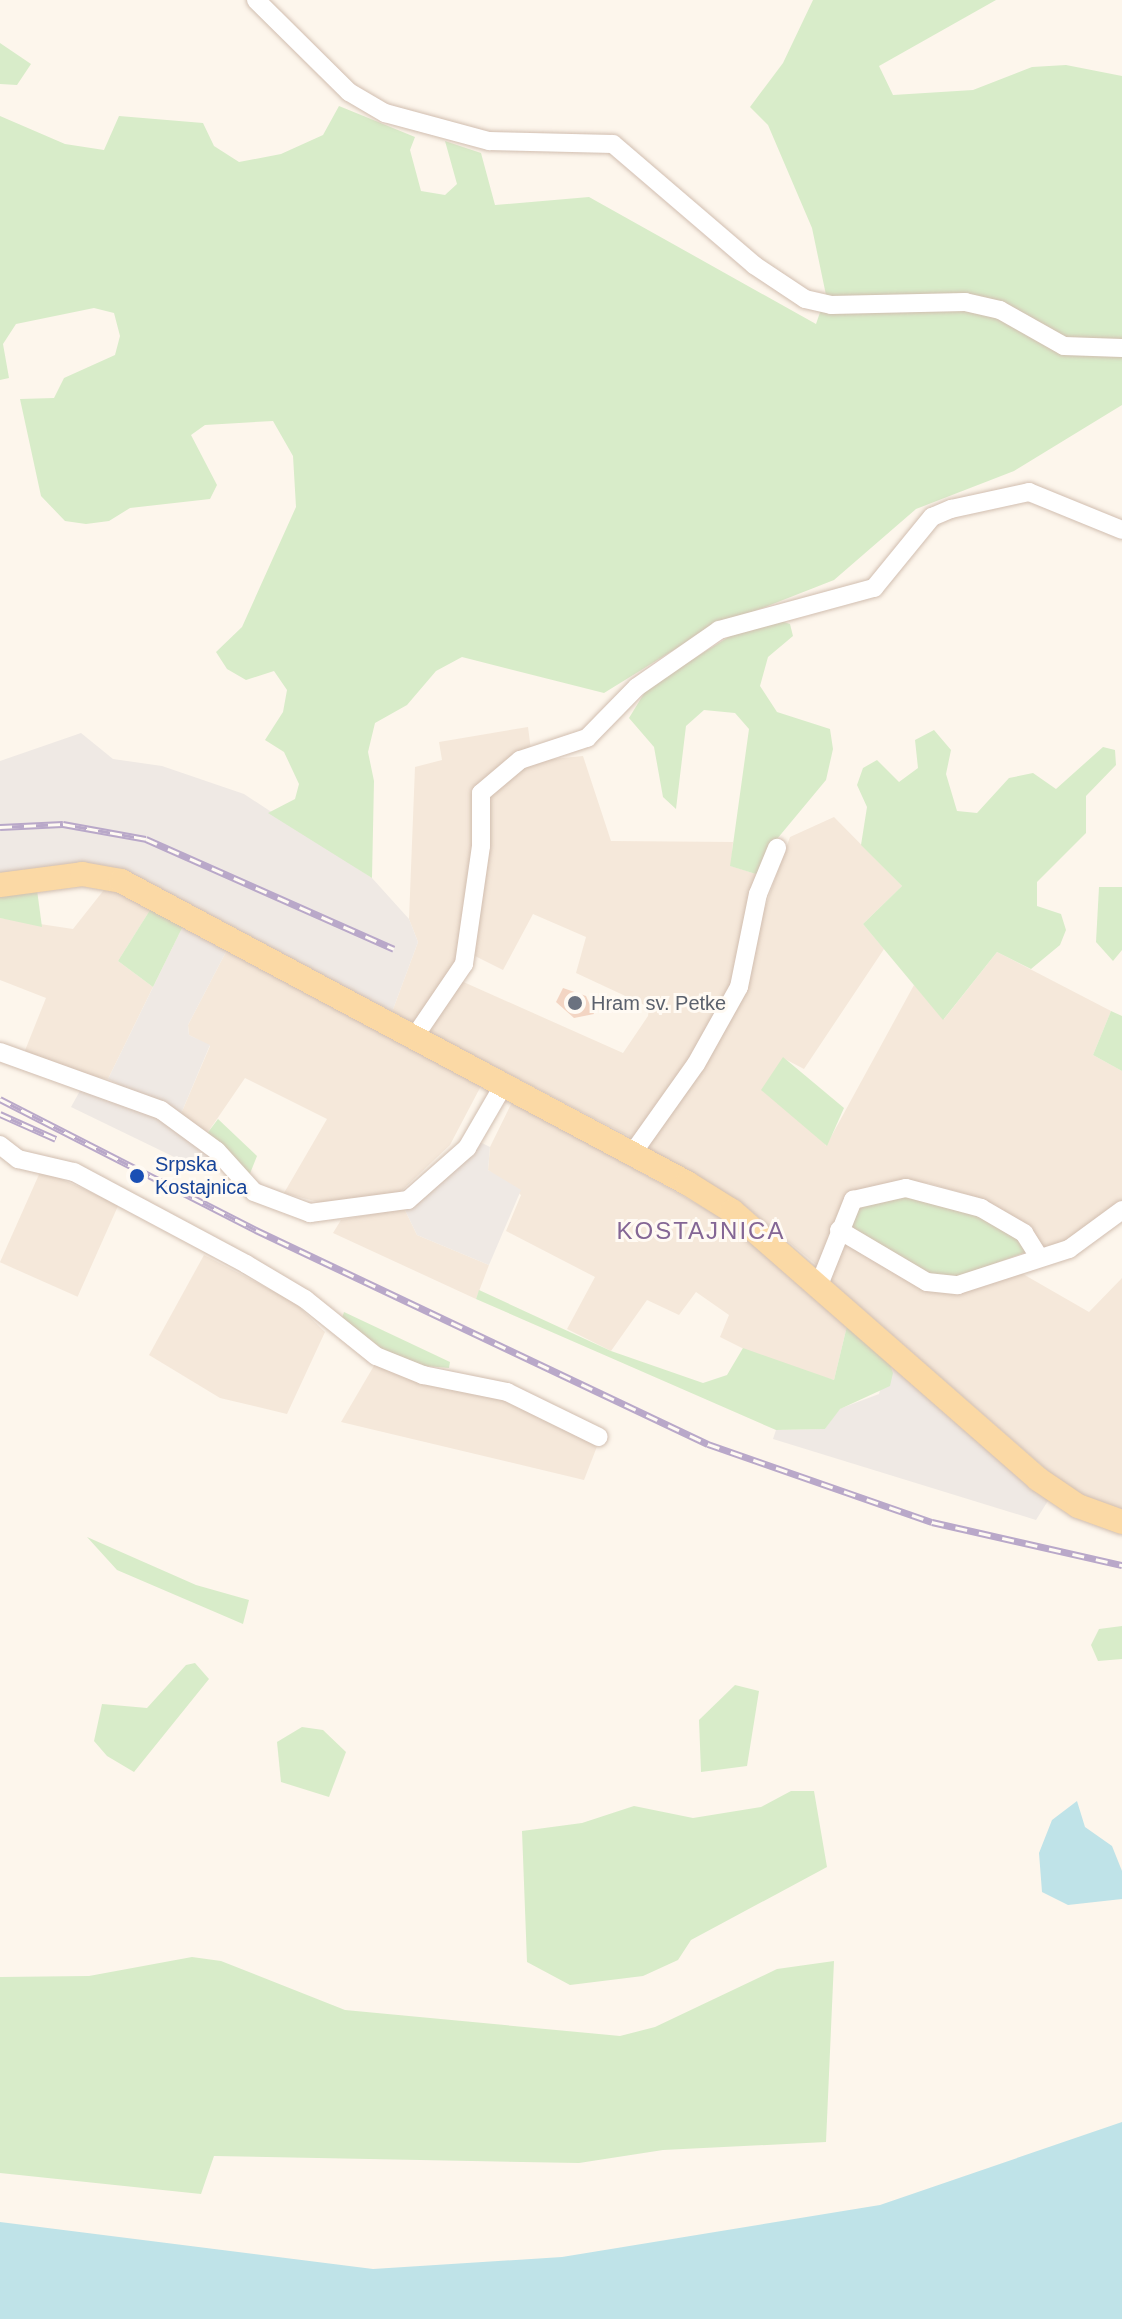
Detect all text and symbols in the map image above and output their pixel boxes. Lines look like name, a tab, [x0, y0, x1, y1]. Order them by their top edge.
place label: Hram sv. Petke	[591, 991, 726, 1015]
marker: Hram sv. Petke	[566, 994, 584, 1012]
place label: Srpska Kostajnica	[155, 1152, 247, 1199]
marker: Srpska Kostajnica	[126, 1165, 148, 1187]
district label: KOSTAJNICA	[617, 1217, 785, 1245]

